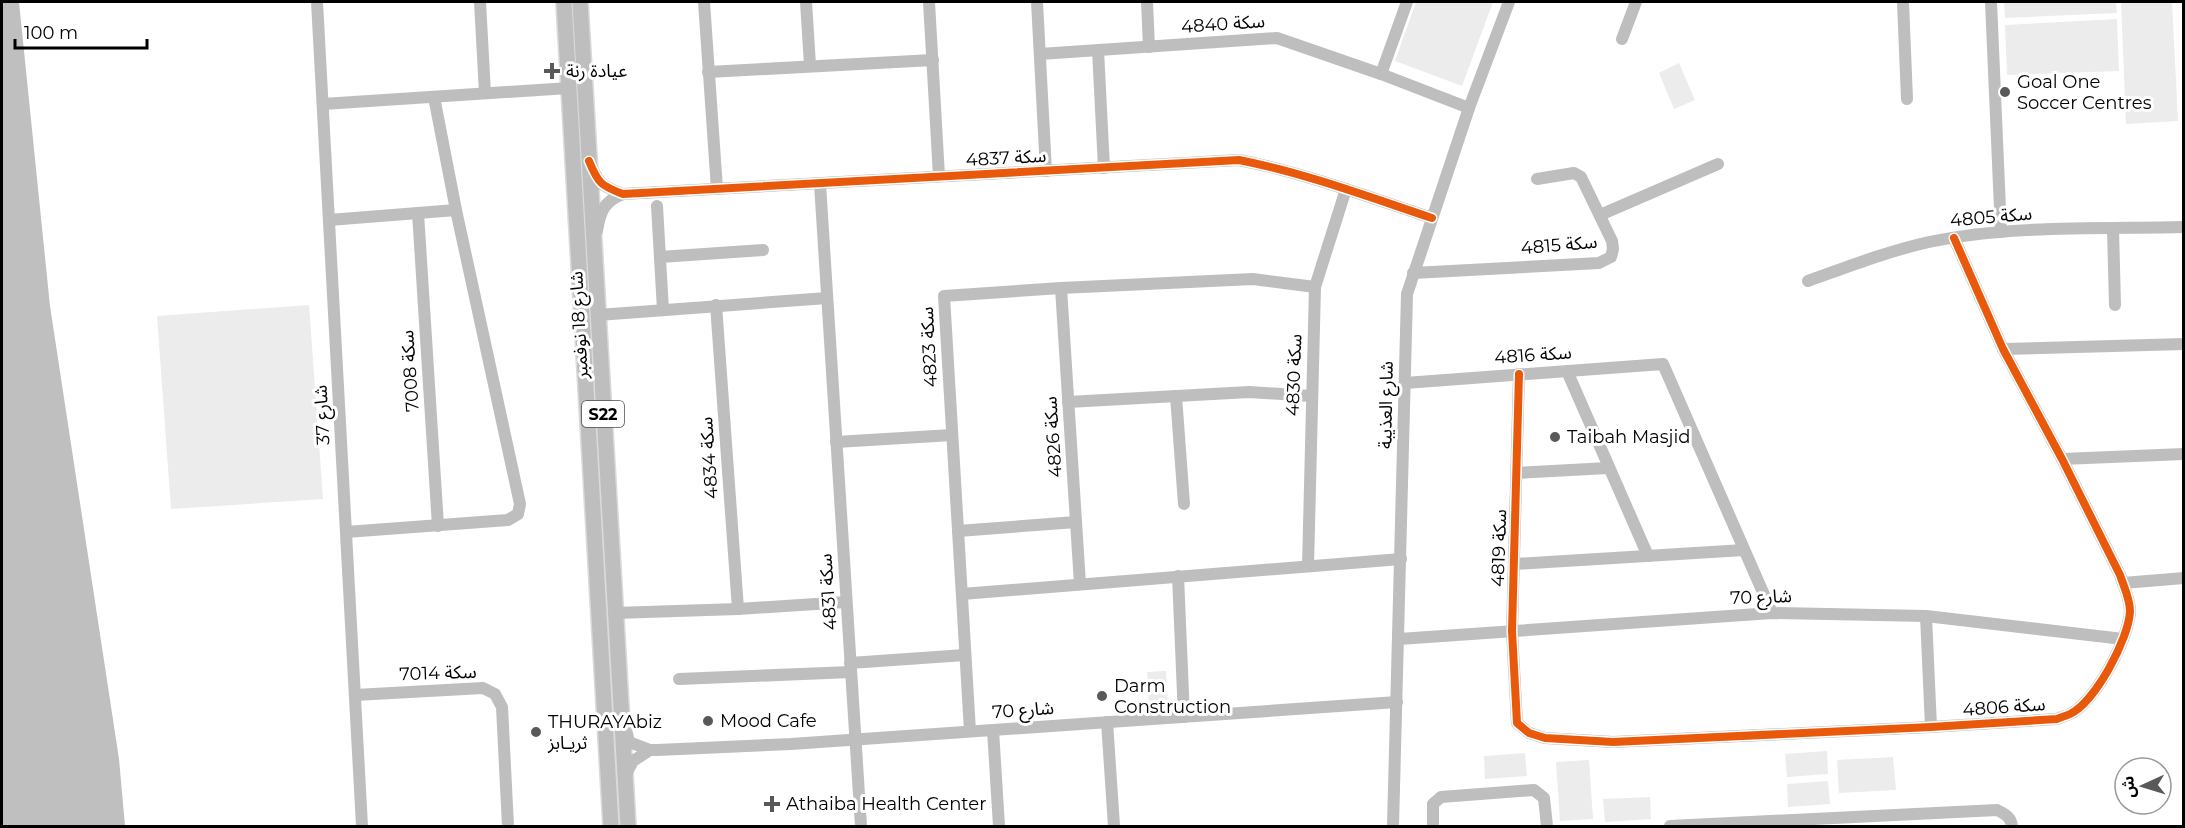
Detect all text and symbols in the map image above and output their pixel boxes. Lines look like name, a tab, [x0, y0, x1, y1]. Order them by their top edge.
street label: سكة 4840	[1180, 10, 1266, 38]
scale bar	[15, 12, 147, 50]
text: 100 m	[24, 22, 78, 44]
place label: عيادة رنة	[566, 60, 627, 82]
marker: عيادة رنة	[543, 62, 561, 80]
place label: Goal One Soccer Centres	[2017, 71, 2152, 114]
marker: Goal One Soccer Centres	[1998, 85, 2012, 99]
street label: سكة 4837	[965, 145, 1047, 171]
street label: سكة 4805	[1949, 202, 2033, 232]
street label: سكة 4815	[1520, 231, 1598, 259]
street label: شارع 18 نوفمبر	[565, 271, 596, 380]
street label: سكة 4823	[916, 306, 942, 388]
street label: سكة 7008	[396, 329, 424, 413]
street label: سكة 4830	[1282, 333, 1306, 417]
street label: سكة 4816	[1493, 341, 1573, 369]
street label: شارع العذيبة	[1374, 361, 1401, 449]
street label: شارع 37	[309, 384, 338, 446]
street label: سكة 4826	[1039, 396, 1067, 478]
road number: S22	[582, 401, 624, 427]
street label: سكة 4834	[695, 416, 723, 500]
place label: Taibah Masjid	[1567, 426, 1691, 448]
marker: Taibah Masjid	[1548, 430, 1562, 444]
street label: سكة 4819	[1487, 509, 1511, 587]
street label: سكة 4831	[814, 553, 842, 631]
street label: شارع 70	[1730, 585, 1792, 612]
street label: سكة 7014	[399, 661, 477, 685]
place label: Darm Construction	[1114, 675, 1231, 718]
marker: Darm Construction	[1095, 689, 1109, 703]
street label: سكة 4806	[1962, 693, 2046, 721]
street label: شارع 70	[991, 697, 1055, 726]
place label: Mood Cafe	[720, 710, 817, 732]
place label: THURAYAbiz ثريـابز	[547, 711, 662, 754]
marker: Mood Cafe	[701, 714, 715, 728]
marker: THURAYAbiz ثريـابز	[529, 725, 543, 739]
north arrow	[2113, 756, 2173, 816]
text: ش	[2118, 775, 2139, 799]
place label: Athaiba Health Center	[786, 793, 986, 815]
marker: Athaiba Health Center	[763, 795, 781, 813]

